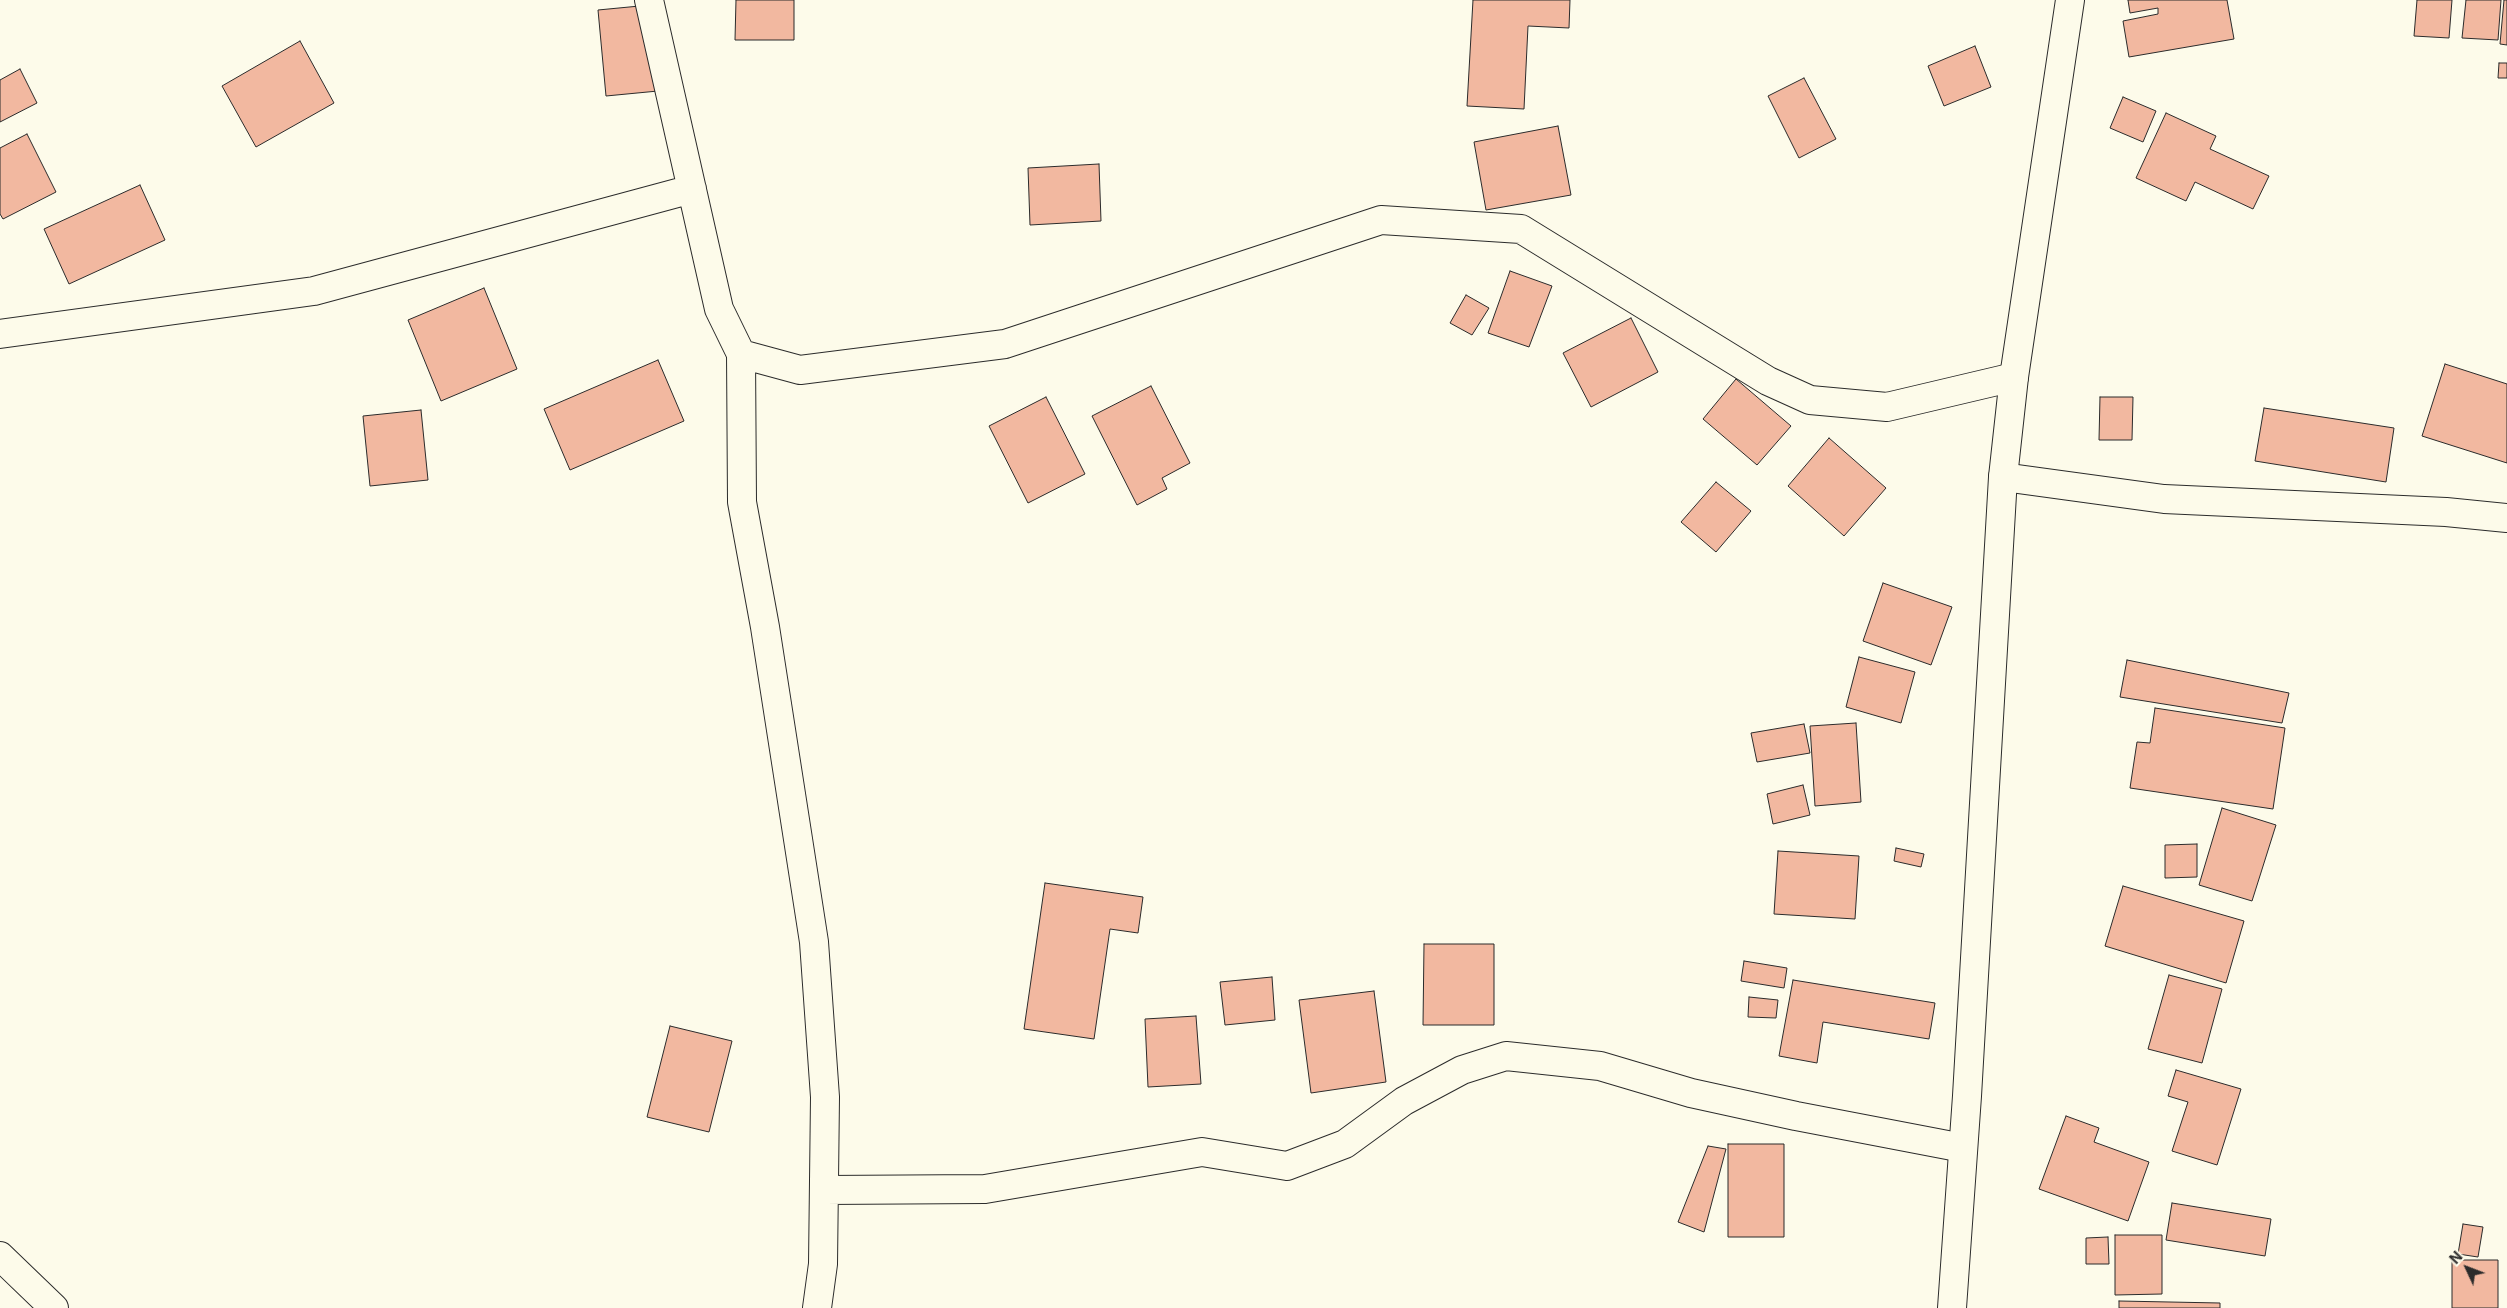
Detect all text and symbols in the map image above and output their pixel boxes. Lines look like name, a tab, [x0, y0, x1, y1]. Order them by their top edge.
north arrow	[2442, 1243, 2492, 1293]
text: N	[2446, 1248, 2466, 1267]

